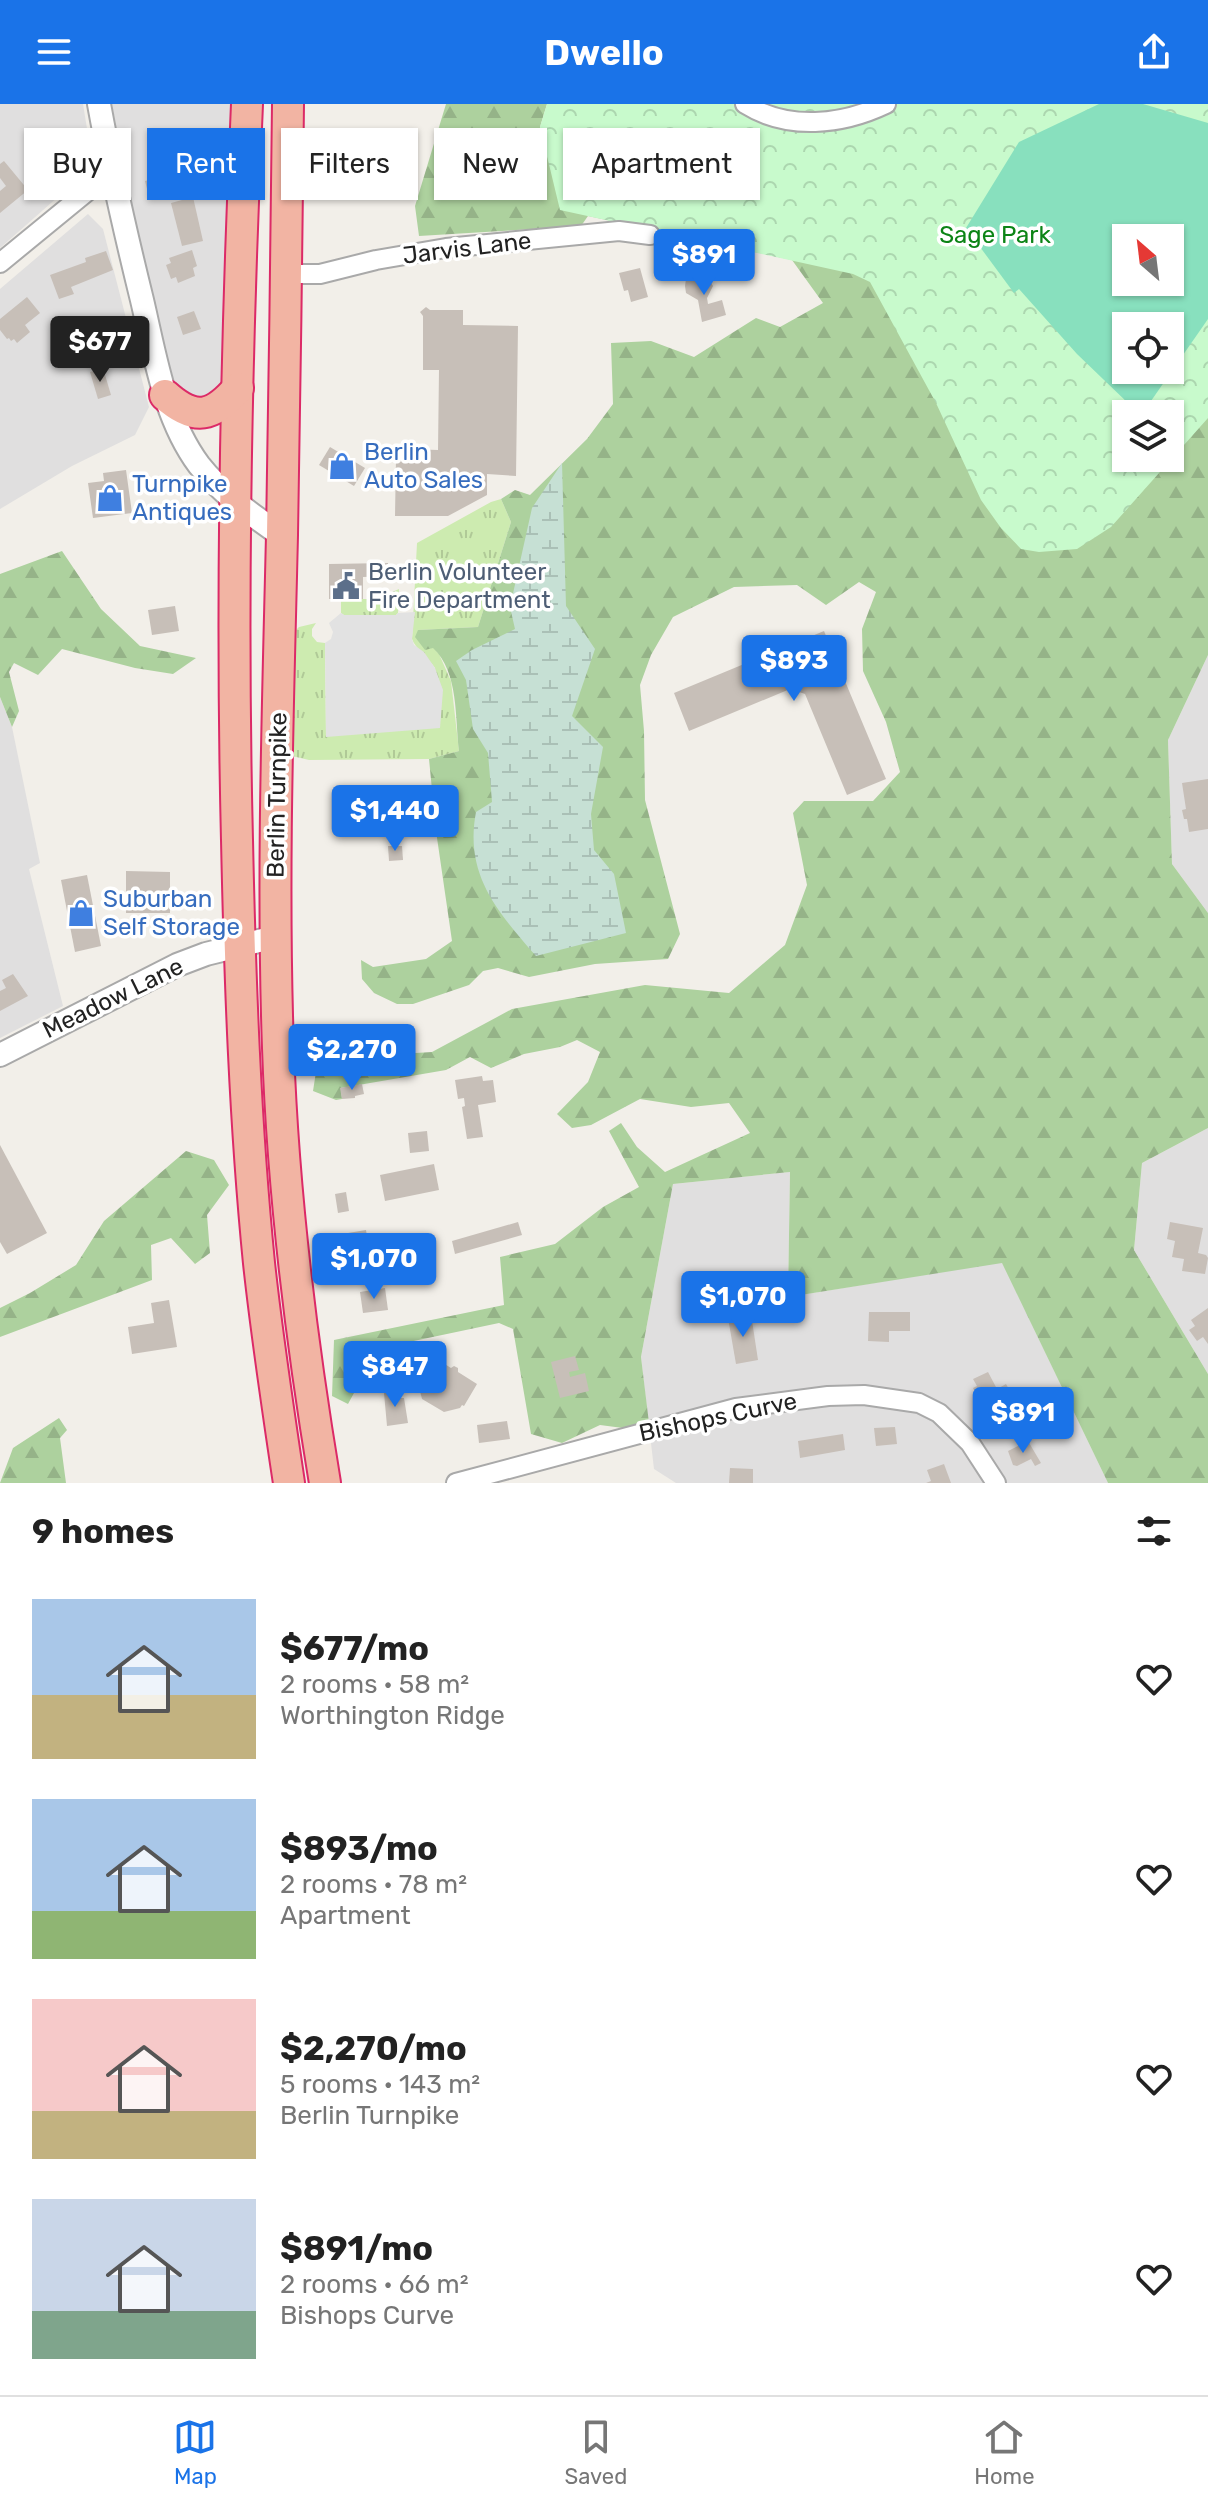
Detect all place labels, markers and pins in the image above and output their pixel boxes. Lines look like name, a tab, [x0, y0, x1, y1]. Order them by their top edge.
pin: $891	[657, 229, 751, 297]
pin: $677	[53, 316, 147, 384]
place label: Berlin Auto Sales	[364, 438, 483, 494]
shop icon: Berlin Auto Sales	[327, 451, 357, 481]
place label: Turnpike Antiques	[132, 470, 232, 526]
shop icon: Turnpike Antiques	[95, 483, 125, 513]
place label: Berlin Volunteer Fire Department	[368, 558, 551, 614]
public building icon: Berlin Volunteer Fire Department	[331, 571, 361, 601]
pin: $893	[747, 635, 841, 703]
pin: $1,440	[330, 785, 460, 853]
place label: Suburban Self Storage	[103, 885, 240, 941]
shop icon: Suburban Self Storage	[66, 898, 96, 928]
pin: $2,270	[287, 1024, 417, 1092]
pin: $1,070	[309, 1233, 439, 1301]
pin: $1,070	[678, 1271, 808, 1339]
pin: $847	[348, 1341, 442, 1409]
pin: $891	[976, 1387, 1070, 1455]

